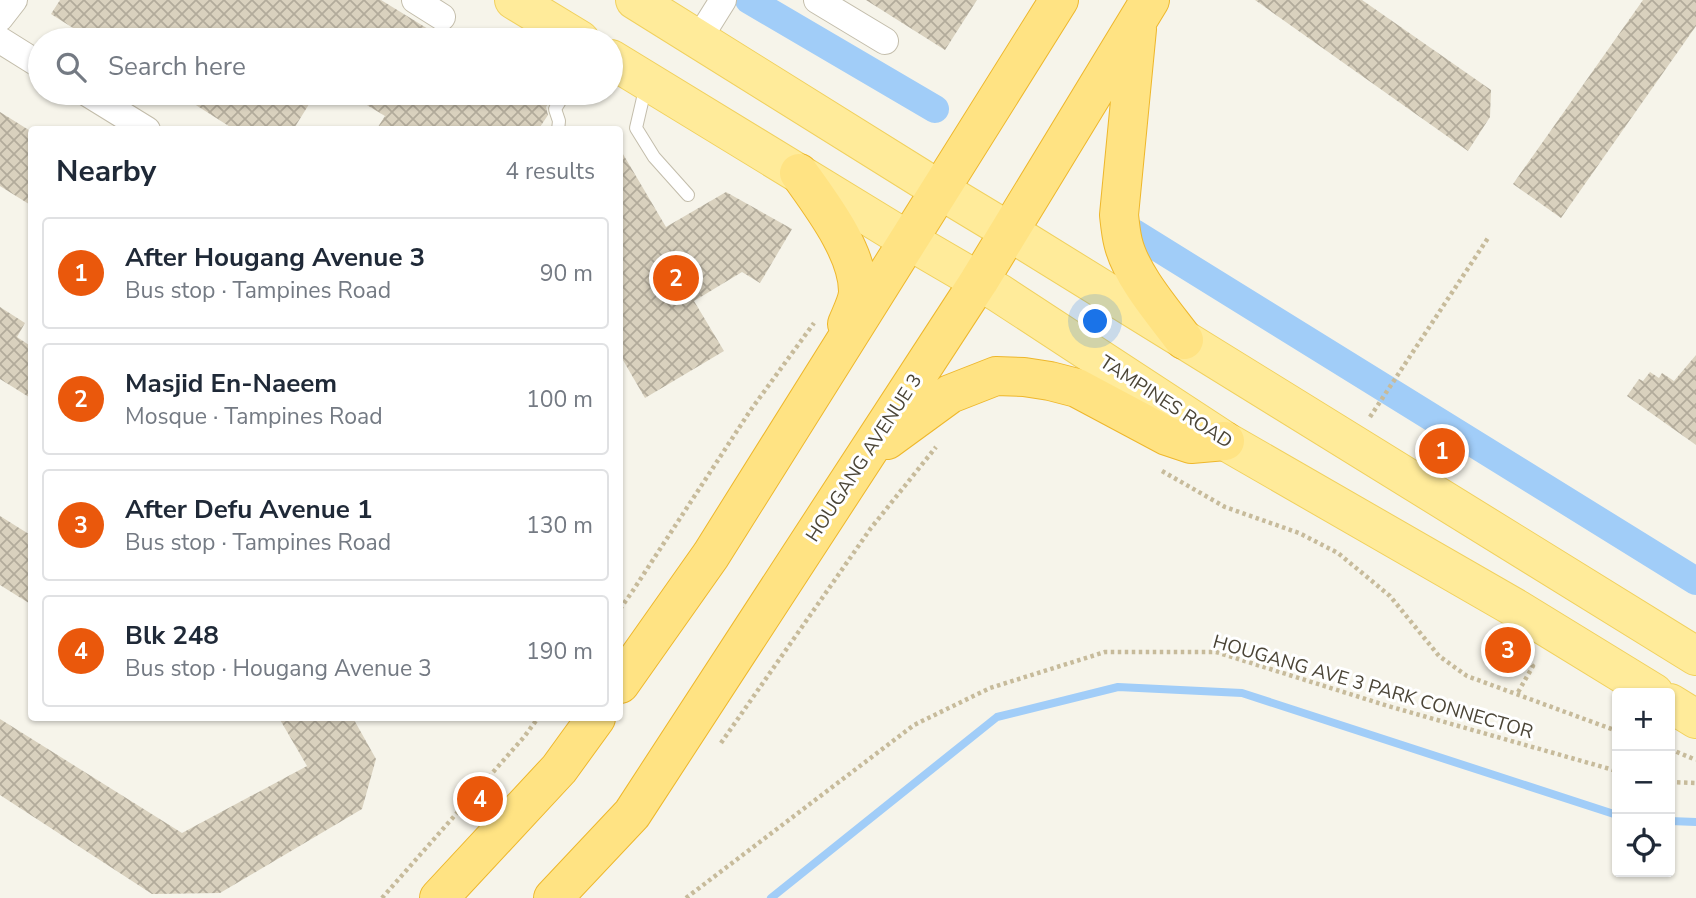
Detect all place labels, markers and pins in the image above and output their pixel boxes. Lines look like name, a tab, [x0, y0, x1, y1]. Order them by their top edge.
pin: 2	[653, 252, 699, 304]
pin: 1	[1419, 425, 1465, 477]
pin: 3	[1485, 624, 1531, 676]
pin: 4	[457, 773, 503, 825]

